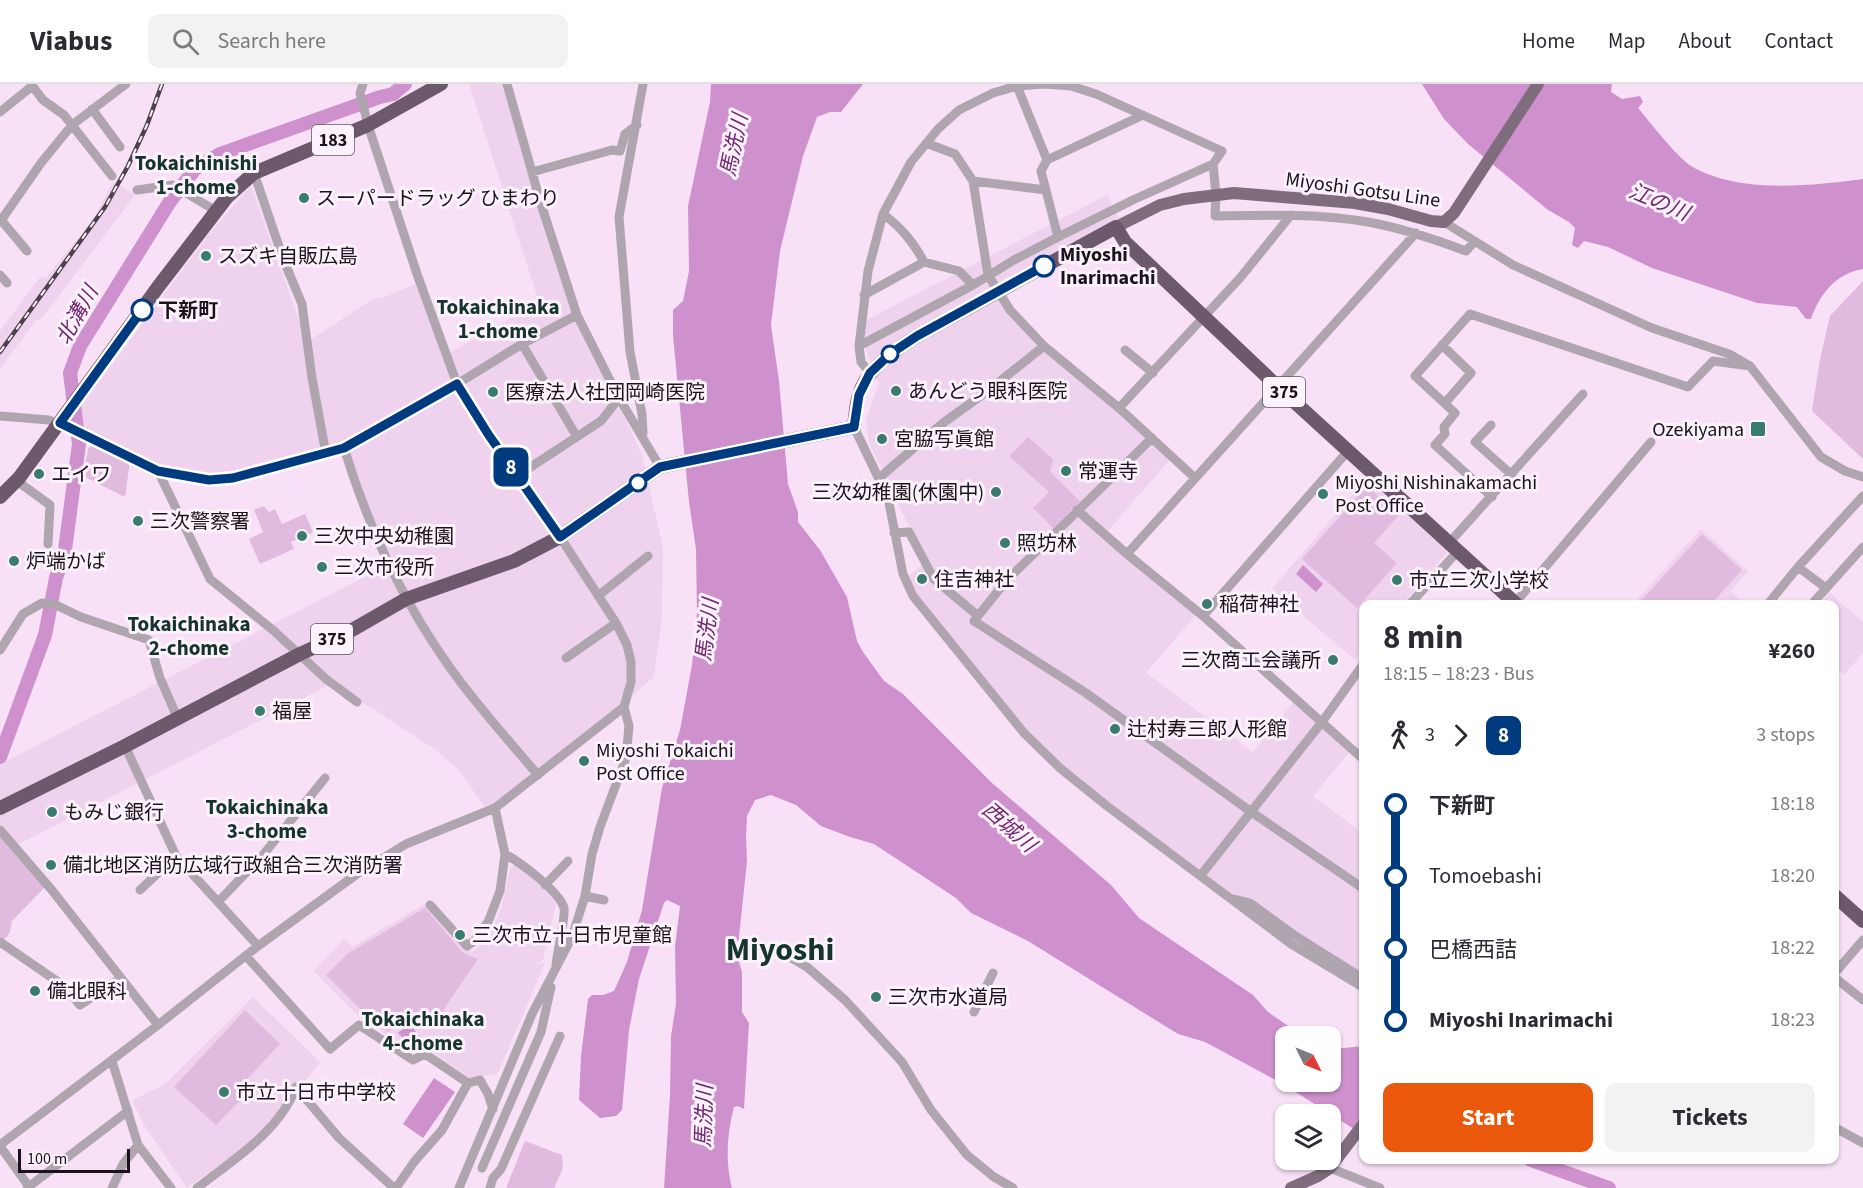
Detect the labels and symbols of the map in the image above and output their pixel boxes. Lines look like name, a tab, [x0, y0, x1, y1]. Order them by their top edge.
water label: 馬洗川	[713, 109, 756, 179]
road number: 183	[312, 125, 354, 155]
district label: Tokaichinishi 1-chome	[135, 148, 257, 202]
street label: Miyoshi Gotsu Line	[1284, 165, 1442, 215]
water label: 江の川	[1624, 176, 1696, 229]
place label: スーパードラッグ ひまわり	[316, 185, 560, 213]
marker: スーパードラッグ ひまわり	[297, 191, 311, 205]
place label: Miyoshi Inarimachi	[1060, 241, 1155, 292]
place label: スズキ自販広島	[218, 243, 358, 271]
marker: スズキ自販広島	[199, 249, 213, 263]
marker: Miyoshi Inarimachi	[1033, 255, 1055, 277]
water label: 北溝川	[49, 278, 106, 350]
district label: Tokaichinaka 1-chome	[437, 292, 559, 346]
place label: 下新町	[158, 297, 218, 325]
marker: 下新町	[131, 299, 153, 321]
unlabelled marker	[881, 345, 899, 363]
road number: 375	[1263, 377, 1305, 407]
place label: あんどう眼科医院	[908, 378, 1067, 406]
place label: 医療法人社団岡崎医院	[505, 379, 705, 407]
marker: あんどう眼科医院	[889, 384, 903, 398]
marker: 医療法人社団岡崎医院	[486, 385, 500, 399]
place label: Ozekiyama	[1652, 416, 1744, 444]
marker: Ozekiyama	[1749, 420, 1767, 438]
place label: 宮脇写眞館	[894, 426, 994, 454]
marker: 宮脇写眞館	[875, 432, 889, 446]
line badge: 8	[492, 448, 530, 487]
place label: 常運寺	[1078, 458, 1138, 486]
place label: エイワ	[51, 461, 111, 489]
marker: 常運寺	[1059, 464, 1073, 478]
marker: エイワ	[32, 467, 46, 481]
place label: Miyoshi Nishinakamachi Post Office	[1335, 469, 1537, 520]
unlabelled marker	[629, 474, 647, 492]
place label: 三次幼稚園(休園中)	[812, 479, 984, 507]
marker: 三次幼稚園(休園中)	[989, 485, 1003, 499]
marker: Miyoshi Nishinakamachi Post Office	[1316, 487, 1330, 501]
place label: 三次警察署	[150, 508, 250, 536]
marker: 三次警察署	[131, 514, 145, 528]
place label: 三次中央幼稚園	[314, 523, 454, 551]
marker: 三次中央幼稚園	[295, 529, 309, 543]
place label: 照坊林	[1017, 530, 1077, 558]
marker: 照坊林	[998, 536, 1012, 550]
place label: 炉端かば	[26, 548, 106, 576]
marker: 炉端かば	[7, 554, 21, 568]
place label: 三次市役所	[334, 554, 434, 582]
marker: 三次市役所	[315, 560, 329, 574]
place label: 住吉神社	[934, 566, 1014, 594]
place label: 市立三次小学校	[1409, 567, 1549, 595]
marker: 住吉神社	[915, 572, 929, 586]
marker: 市立三次小学校	[1390, 573, 1404, 587]
place label: 稲荷神社	[1219, 591, 1299, 619]
water label: 馬洗川	[688, 595, 726, 663]
marker: 稲荷神社	[1200, 597, 1214, 611]
district label: Tokaichinaka 2-chome	[128, 609, 250, 663]
road number: 375	[311, 624, 353, 654]
place label: 三次商工会議所	[1181, 647, 1321, 675]
marker: 三次商工会議所	[1326, 653, 1340, 667]
place label: 福屋	[272, 698, 312, 726]
marker: 福屋	[253, 704, 267, 718]
place label: 辻村寿三郎人形館	[1127, 716, 1287, 744]
marker: 辻村寿三郎人形館	[1108, 722, 1122, 736]
place label: Miyoshi Tokaichi Post Office	[596, 737, 734, 788]
marker: Miyoshi Tokaichi Post Office	[577, 754, 591, 768]
district label: Tokaichinaka 3-chome	[206, 792, 328, 846]
water label: 西城川	[975, 795, 1044, 860]
place label: もみじ銀行	[64, 799, 164, 827]
marker: もみじ銀行	[45, 805, 59, 819]
place label: 備北地区消防広域行政組合三次消防署	[63, 852, 403, 880]
marker: 備北地区消防広域行政組合三次消防署	[44, 858, 58, 872]
place label: 三次市立十日市児童館	[472, 922, 672, 950]
district label: Miyoshi	[726, 927, 834, 973]
marker: 三次市立十日市児童館	[453, 928, 467, 942]
place label: 備北眼科	[47, 978, 127, 1006]
marker: 備北眼科	[28, 984, 42, 998]
place label: 三次市水道局	[888, 984, 1008, 1012]
marker: 三次市水道局	[869, 990, 883, 1004]
district label: Tokaichinaka 4-chome	[362, 1004, 484, 1058]
north arrow	[1275, 1026, 1341, 1092]
place label: 市立十日市中学校	[236, 1079, 396, 1107]
water label: 馬洗川	[688, 1082, 720, 1148]
marker: 市立十日市中学校	[217, 1085, 231, 1099]
scale bar	[18, 1146, 130, 1174]

